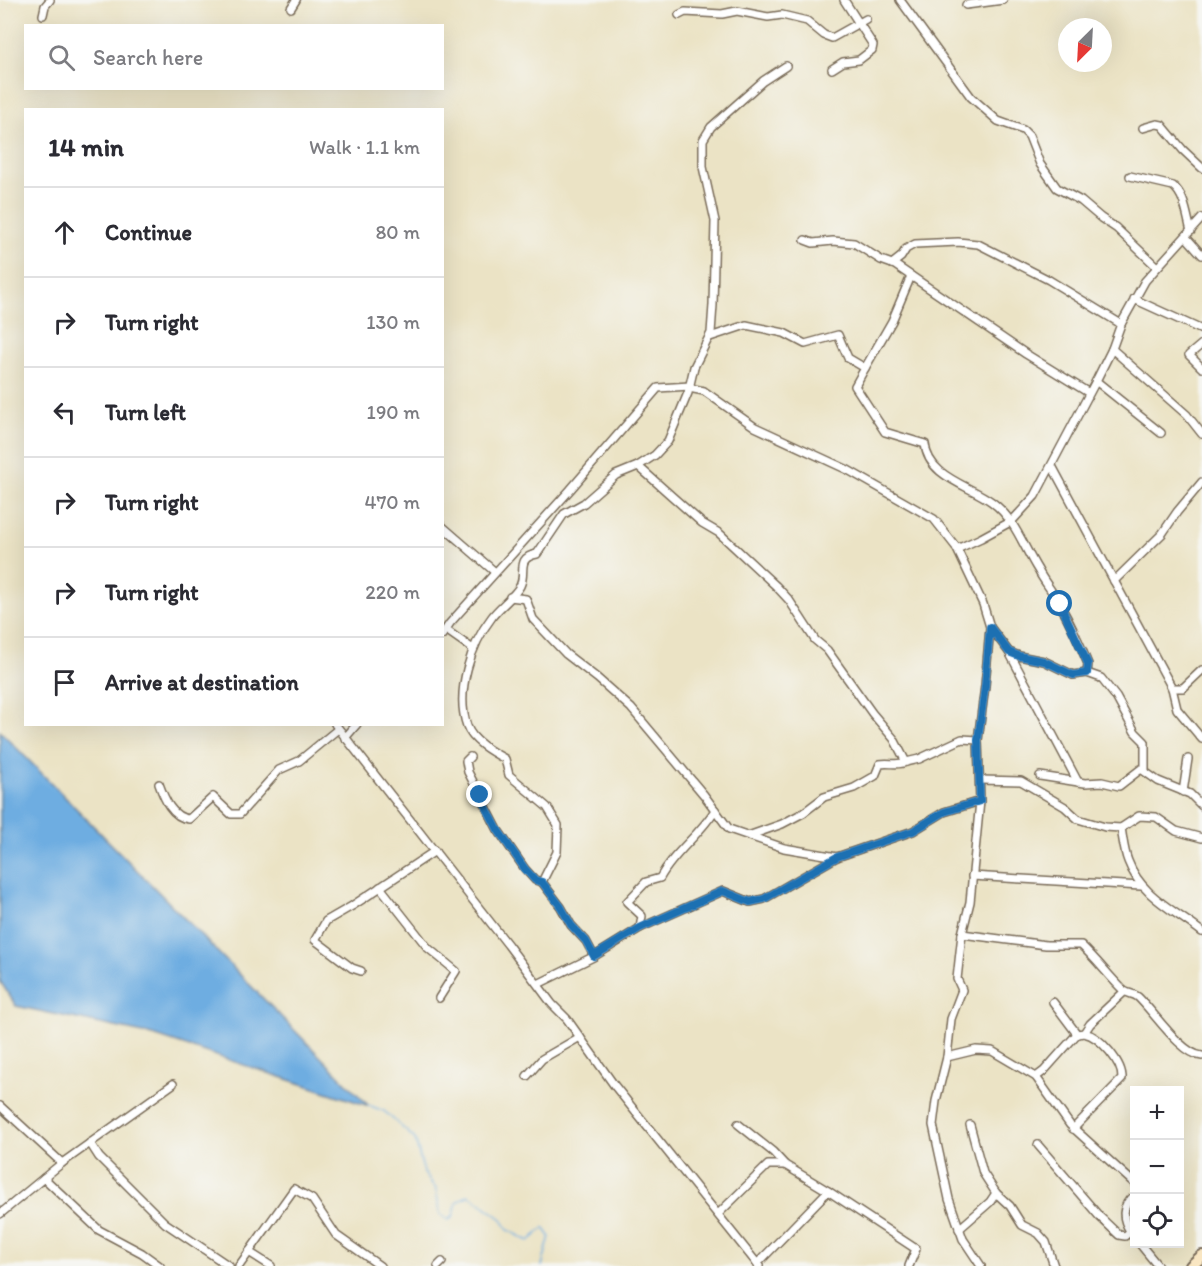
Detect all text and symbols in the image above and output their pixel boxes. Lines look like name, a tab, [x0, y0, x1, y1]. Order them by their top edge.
north arrow	[1058, 18, 1112, 72]
search box	[24, 24, 444, 90]
icon: search	[45, 41, 78, 74]
text: Search here	[93, 44, 203, 71]
text: 14 min	[48, 131, 124, 163]
text: Walk · 1.1 km	[309, 135, 420, 159]
icon: ahead	[48, 216, 81, 249]
text: Continue	[105, 219, 192, 246]
text: 80 m	[375, 220, 420, 244]
icon: right	[48, 306, 81, 339]
text: Turn right	[105, 309, 199, 336]
text: 130 m	[366, 310, 420, 334]
icon: left	[48, 396, 81, 429]
text: Turn left	[105, 399, 186, 426]
text: 190 m	[367, 400, 420, 424]
icon: right	[48, 486, 81, 519]
text: Turn right	[105, 489, 199, 516]
text: 470 m	[364, 490, 420, 514]
icon: right	[48, 576, 81, 609]
text: Turn right	[105, 579, 199, 606]
text: 220 m	[365, 580, 420, 604]
route start	[1046, 590, 1072, 616]
icon: arrive	[48, 666, 81, 699]
text: Arrive at destination	[105, 669, 299, 696]
route end	[466, 781, 492, 807]
map controls	[1130, 1086, 1184, 1248]
button: +	[1130, 1086, 1184, 1140]
button: −	[1130, 1140, 1184, 1194]
button: locate	[1130, 1194, 1184, 1248]

